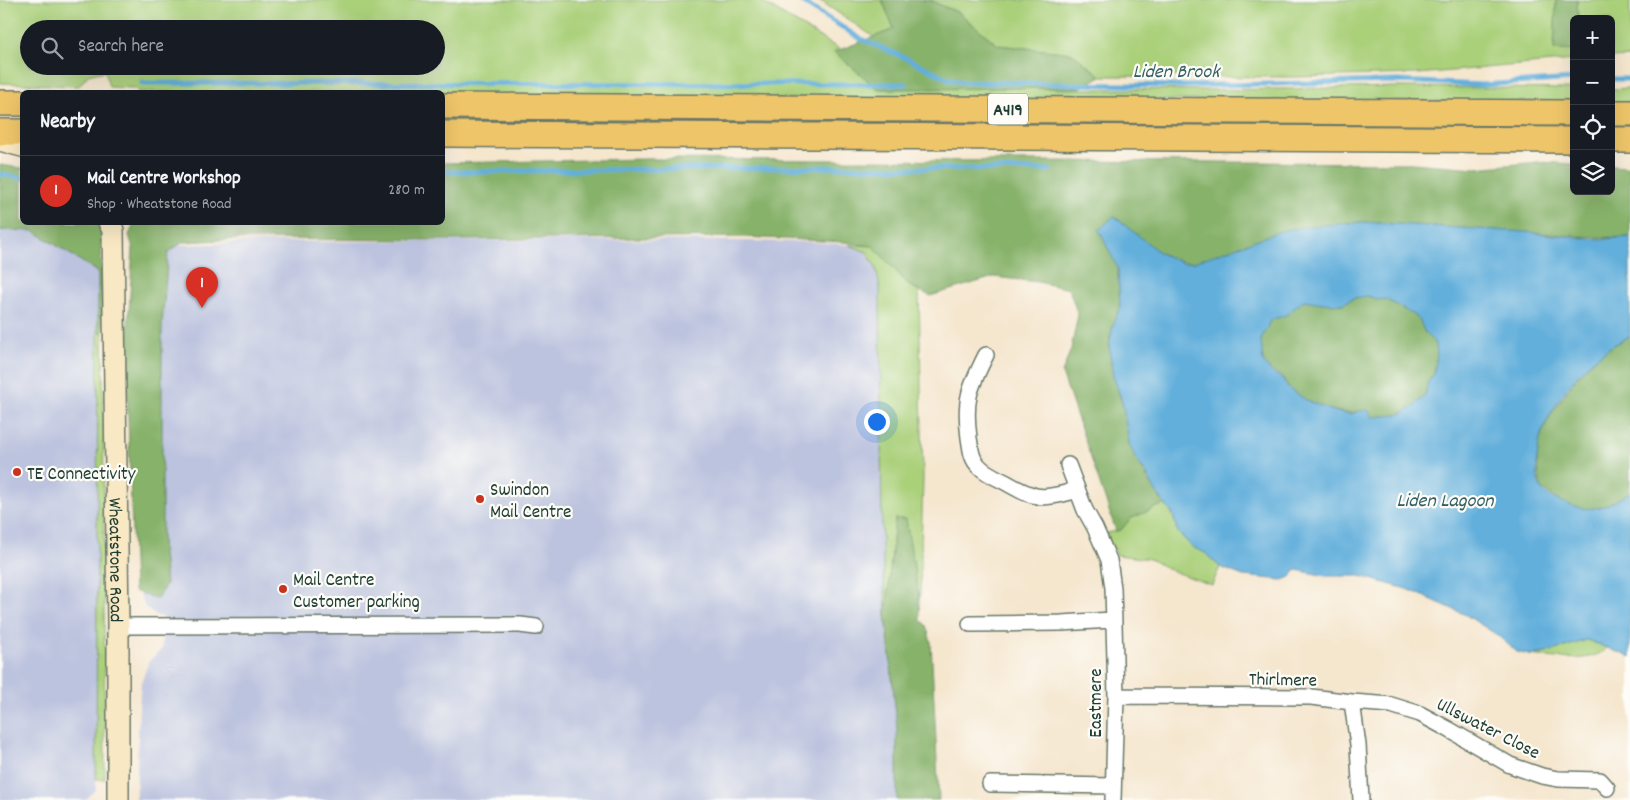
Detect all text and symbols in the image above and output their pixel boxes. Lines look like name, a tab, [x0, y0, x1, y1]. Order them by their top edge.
map controls	[1570, 15, 1615, 195]
button: +	[1570, 15, 1615, 60]
search box	[20, 20, 445, 75]
icon: search	[38, 34, 66, 62]
text: Search here	[78, 34, 164, 61]
water label: Liden Brook	[1133, 59, 1221, 87]
button: −	[1570, 60, 1615, 105]
road number: A419	[988, 94, 1028, 125]
button: locate	[1570, 105, 1615, 150]
text: Nearby	[40, 108, 95, 138]
button: layers	[1570, 150, 1615, 195]
text: Mail Centre Workshop	[87, 166, 241, 193]
text: 1	[54, 179, 58, 202]
text: 280 m	[388, 179, 425, 202]
text: Shop · Wheatstone Road	[87, 193, 232, 216]
pin: 1	[186, 267, 218, 308]
your location	[864, 409, 890, 435]
place label: TE Connectivity	[27, 462, 136, 489]
marker: TE Connectivity	[11, 466, 23, 478]
place label: Swindon Mail Centre	[490, 478, 571, 527]
water label: Liden Lagoon	[1396, 488, 1494, 516]
marker: Swindon Mail Centre	[474, 493, 486, 505]
street label: Wheatstone Road	[99, 498, 128, 622]
place label: Mail Centre Customer parking	[293, 568, 420, 617]
marker: Mail Centre Customer parking	[277, 583, 289, 595]
street label: Thirlmere	[1249, 667, 1317, 696]
street label: Eastmere	[1084, 668, 1111, 738]
street label: Ullswater Close	[1431, 692, 1544, 768]

